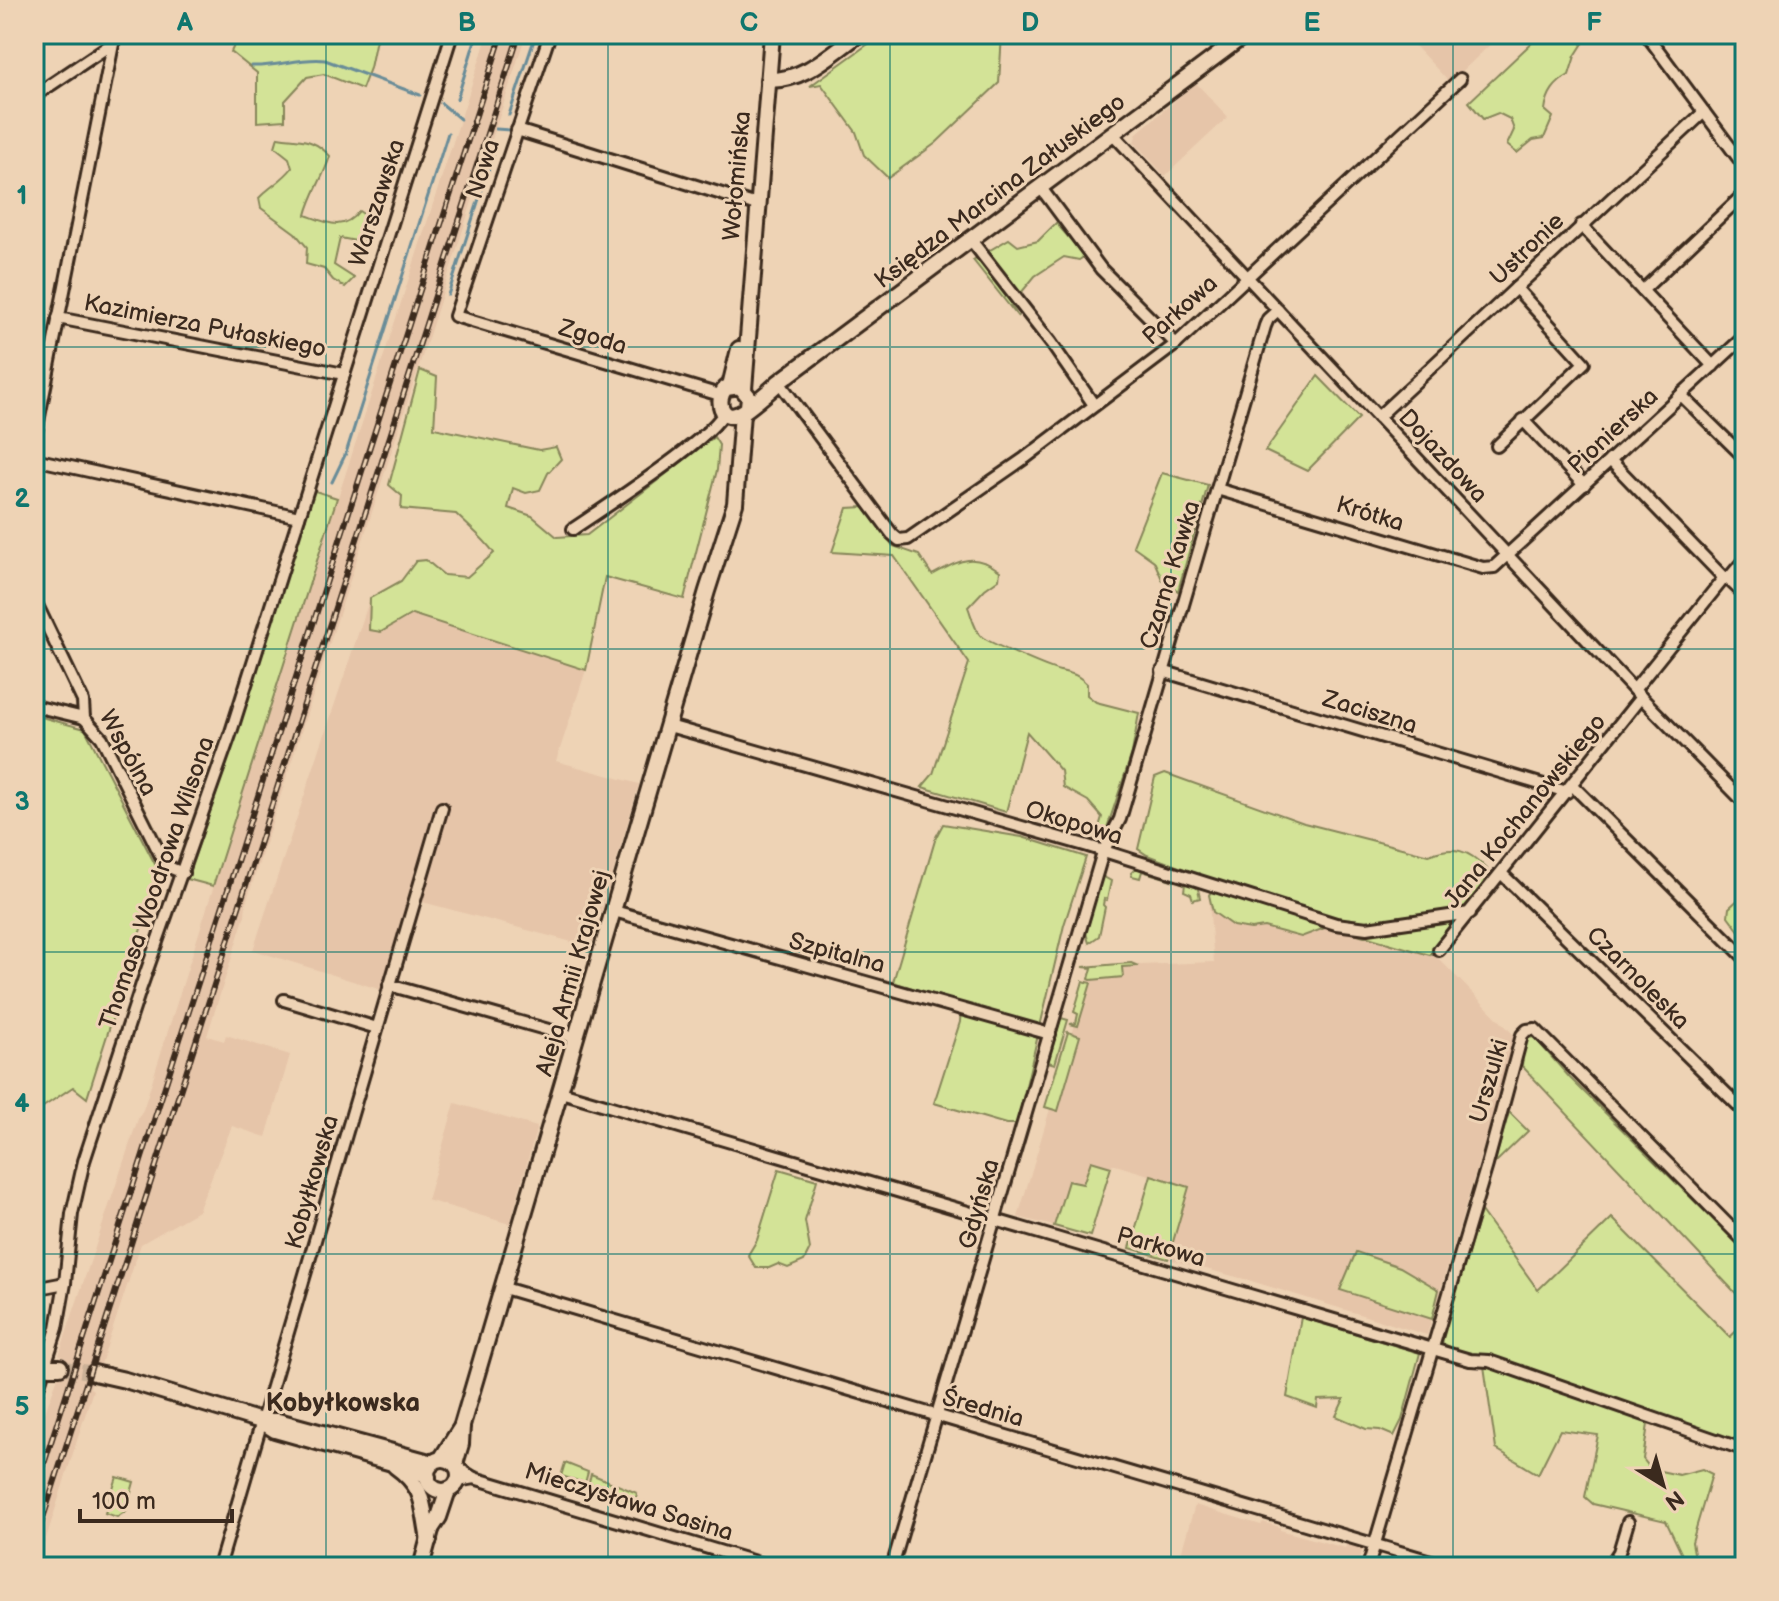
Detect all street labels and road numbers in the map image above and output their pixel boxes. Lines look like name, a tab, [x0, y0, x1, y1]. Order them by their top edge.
street label: Księdza Marcina Załuskiego	[869, 87, 1131, 295]
street label: Wołomińska	[717, 110, 757, 242]
street label: Nowa	[460, 135, 506, 203]
street label: Warszawska	[343, 136, 411, 270]
street label: Ustronie	[1484, 207, 1570, 291]
street label: Parkowa	[1137, 269, 1223, 351]
street label: Kazimierza Pułaskiego	[81, 288, 329, 364]
street label: Zgoda	[555, 313, 631, 361]
street label: Pionierska	[1562, 382, 1664, 480]
street label: Dojazdowa	[1392, 403, 1494, 509]
street label: Krótka	[1333, 490, 1407, 538]
street label: Czarna Kawka	[1134, 497, 1206, 653]
street label: Zaciszna	[1318, 684, 1421, 740]
street label: Wspólna	[93, 705, 163, 801]
street label: Jana Kochanowskiego	[1438, 708, 1612, 914]
street label: Thomasa Woodrowa Wilsona	[93, 733, 221, 1033]
street label: Okopowa	[1022, 794, 1126, 852]
street label: Aleja Armii Krajowej	[530, 867, 616, 1079]
street label: Czarnoleska	[1580, 920, 1696, 1036]
street label: Szpitalna	[786, 926, 888, 980]
street label: Urszulki	[1463, 1036, 1515, 1126]
street label: Kobyłkowska	[279, 1112, 345, 1252]
street label: Gdyńska	[952, 1156, 1006, 1252]
street label: Parkowa	[1113, 1221, 1209, 1273]
street label: Średnia	[939, 1382, 1027, 1433]
street label: Mieczysława Sasina	[521, 1456, 737, 1548]

